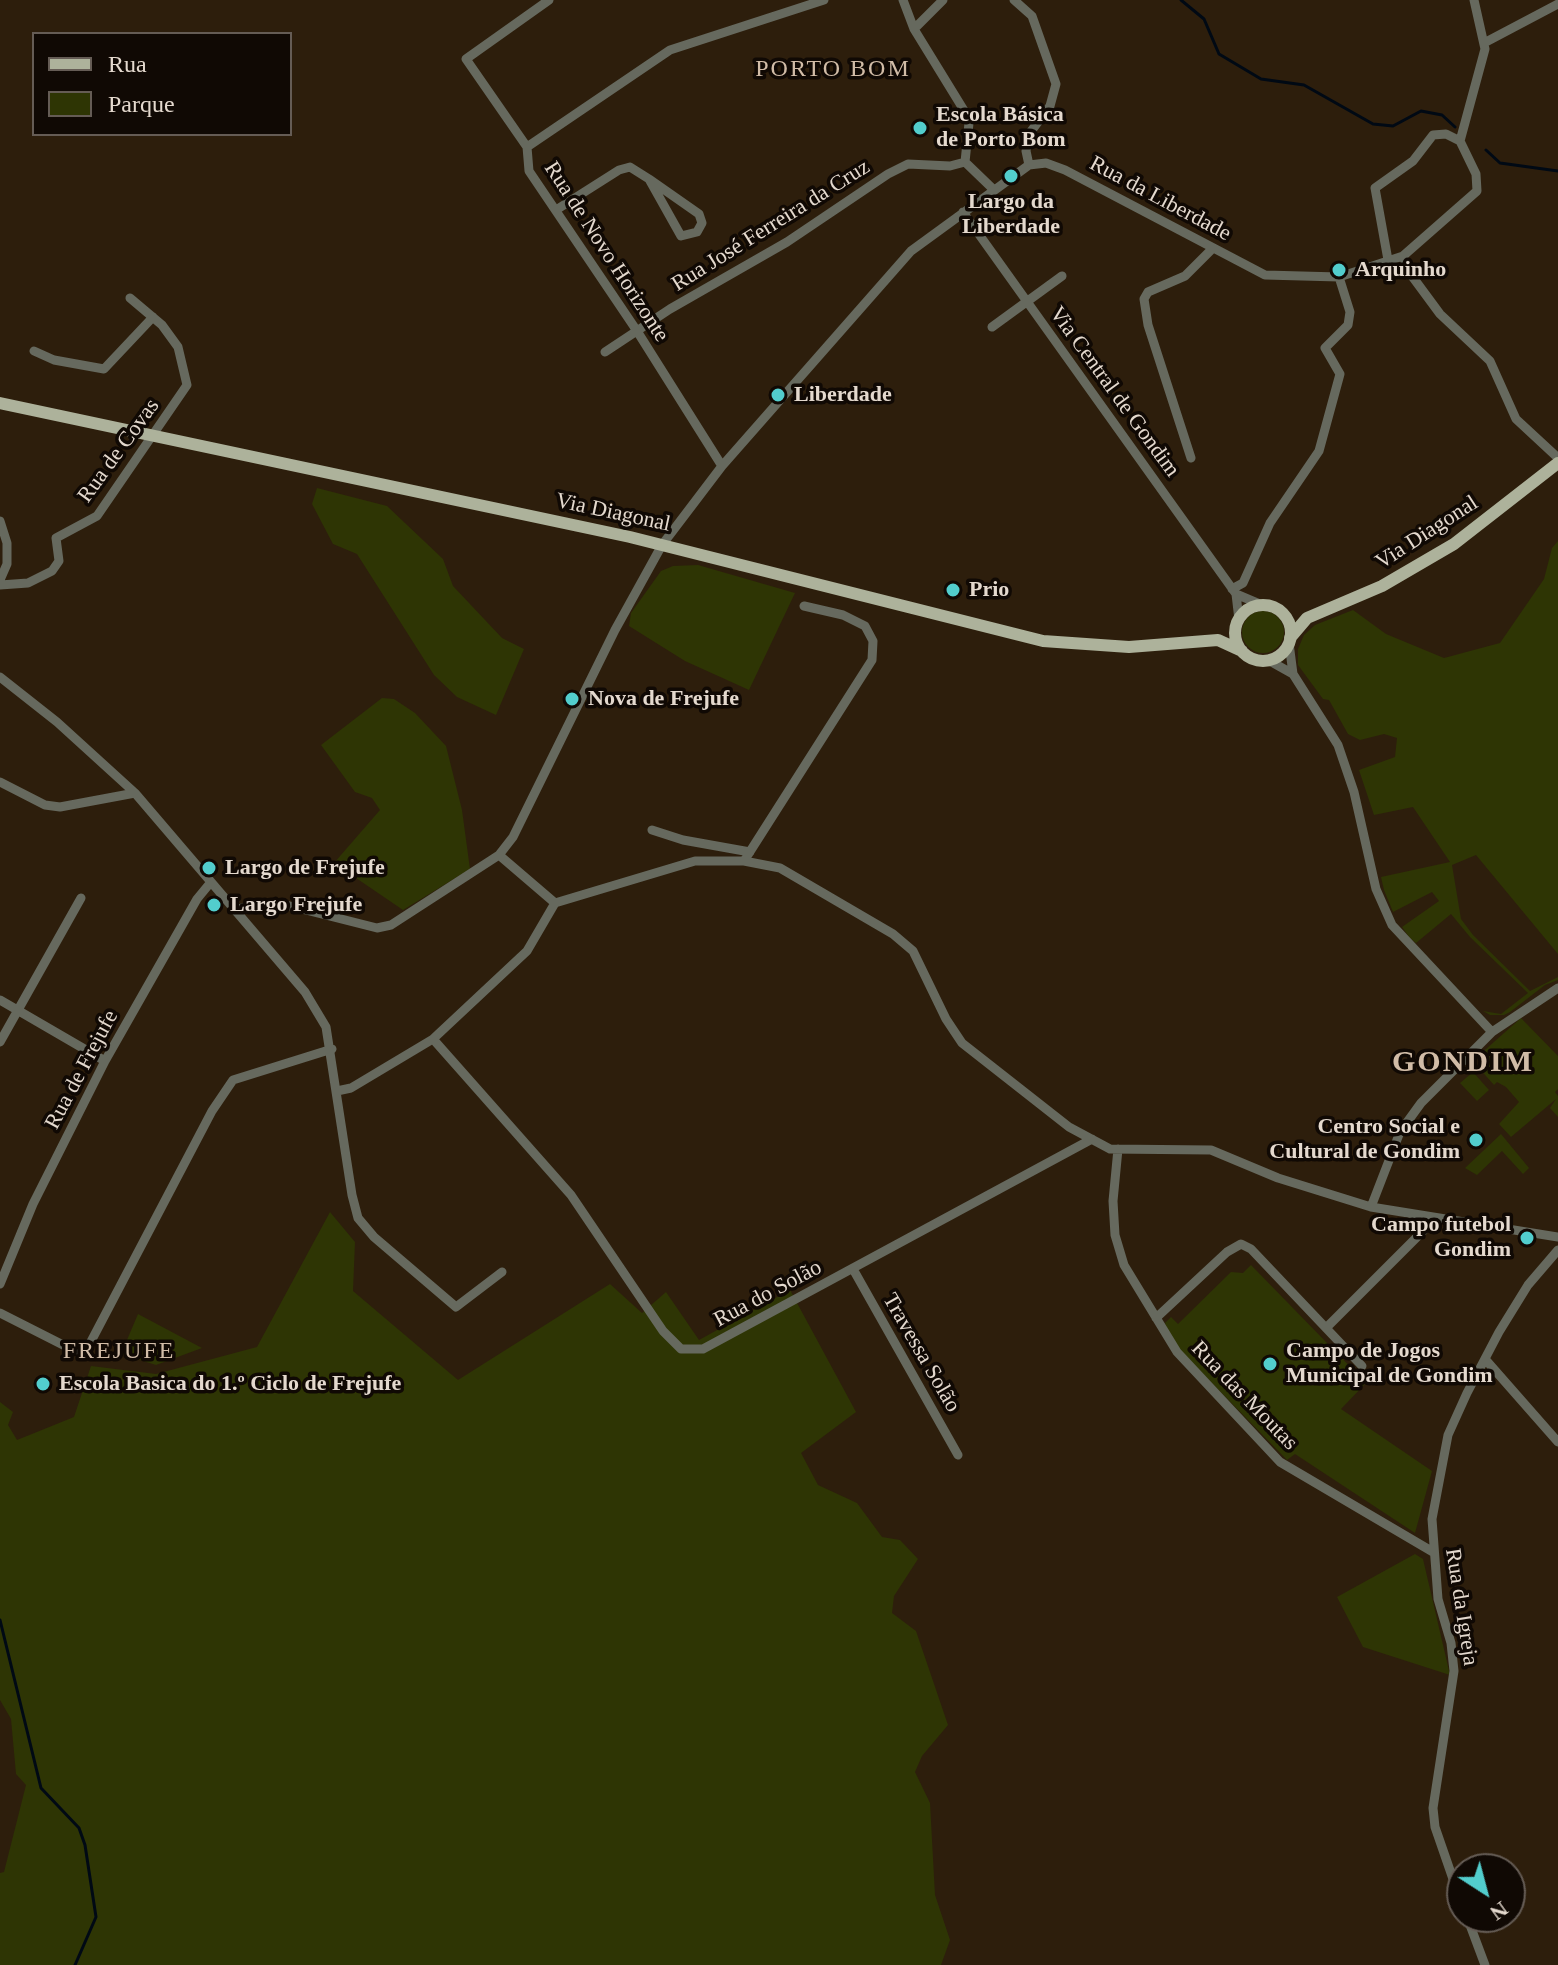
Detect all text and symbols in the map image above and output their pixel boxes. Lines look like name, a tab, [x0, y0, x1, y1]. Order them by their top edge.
legend	[32, 32, 292, 136]
text: Rua	[108, 51, 147, 77]
district label: PORTO BOM	[755, 56, 911, 84]
text: Parque	[108, 91, 175, 117]
place label: Escola Básica de Porto Bom	[936, 102, 1066, 154]
marker: Escola Básica de Porto Bom	[911, 119, 929, 137]
street label: Rua da Liberdade	[1085, 151, 1235, 247]
street label: Rua José Ferreira da Cruz	[667, 154, 875, 298]
street label: Rua de Novo Horizonte	[538, 157, 674, 347]
marker: Largo da Liberdade	[1002, 167, 1020, 185]
place label: Largo da Liberdade	[962, 189, 1060, 240]
place label: Arquinho	[1355, 257, 1446, 283]
marker: Arquinho	[1330, 261, 1348, 279]
street label: Via Central de Gondim	[1043, 301, 1185, 483]
place label: Liberdade	[794, 382, 892, 408]
marker: Liberdade	[769, 386, 787, 404]
street label: Rua de Covas	[72, 394, 166, 508]
street label: Via Diagonal	[553, 488, 673, 538]
street label: Via Diagonal	[1371, 490, 1483, 576]
place label: Prio	[969, 577, 1009, 603]
marker: Prio	[944, 581, 962, 599]
place label: Nova de Frejufe	[588, 686, 739, 712]
marker: Nova de Frejufe	[563, 690, 581, 708]
place label: Largo de Frejufe	[225, 855, 385, 881]
marker: Largo de Frejufe	[200, 859, 218, 877]
place label: Largo Frejufe	[230, 892, 362, 918]
marker: Largo Frejufe	[205, 896, 223, 914]
street label: Rua de Frejufe	[40, 1006, 124, 1134]
district label: GONDIM	[1392, 1045, 1534, 1081]
place label: Centro Social e Cultural de Gondim	[1269, 1114, 1460, 1166]
marker: Centro Social e Cultural de Gondim	[1467, 1131, 1485, 1149]
place label: Campo futebol Gondim	[1371, 1212, 1511, 1264]
marker: Campo futebol Gondim	[1518, 1229, 1536, 1247]
street label: Rua do Solão	[709, 1255, 827, 1333]
street label: Travessa Solão	[876, 1289, 966, 1417]
street label: Rua das Moutas	[1185, 1336, 1303, 1456]
district label: FREJUFE	[63, 1338, 175, 1366]
place label: Campo de Jogos Municipal de Gondim	[1286, 1338, 1493, 1390]
marker: Campo de Jogos Municipal de Gondim	[1261, 1355, 1279, 1373]
place label: Escola Basica do 1.º Ciclo de Frejufe	[59, 1371, 401, 1397]
marker: Escola Basica do 1.º Ciclo de Frejufe	[34, 1375, 52, 1393]
street label: Rua da Igreja	[1439, 1546, 1483, 1668]
north arrow	[1446, 1853, 1526, 1933]
text: N	[1485, 1896, 1513, 1926]

